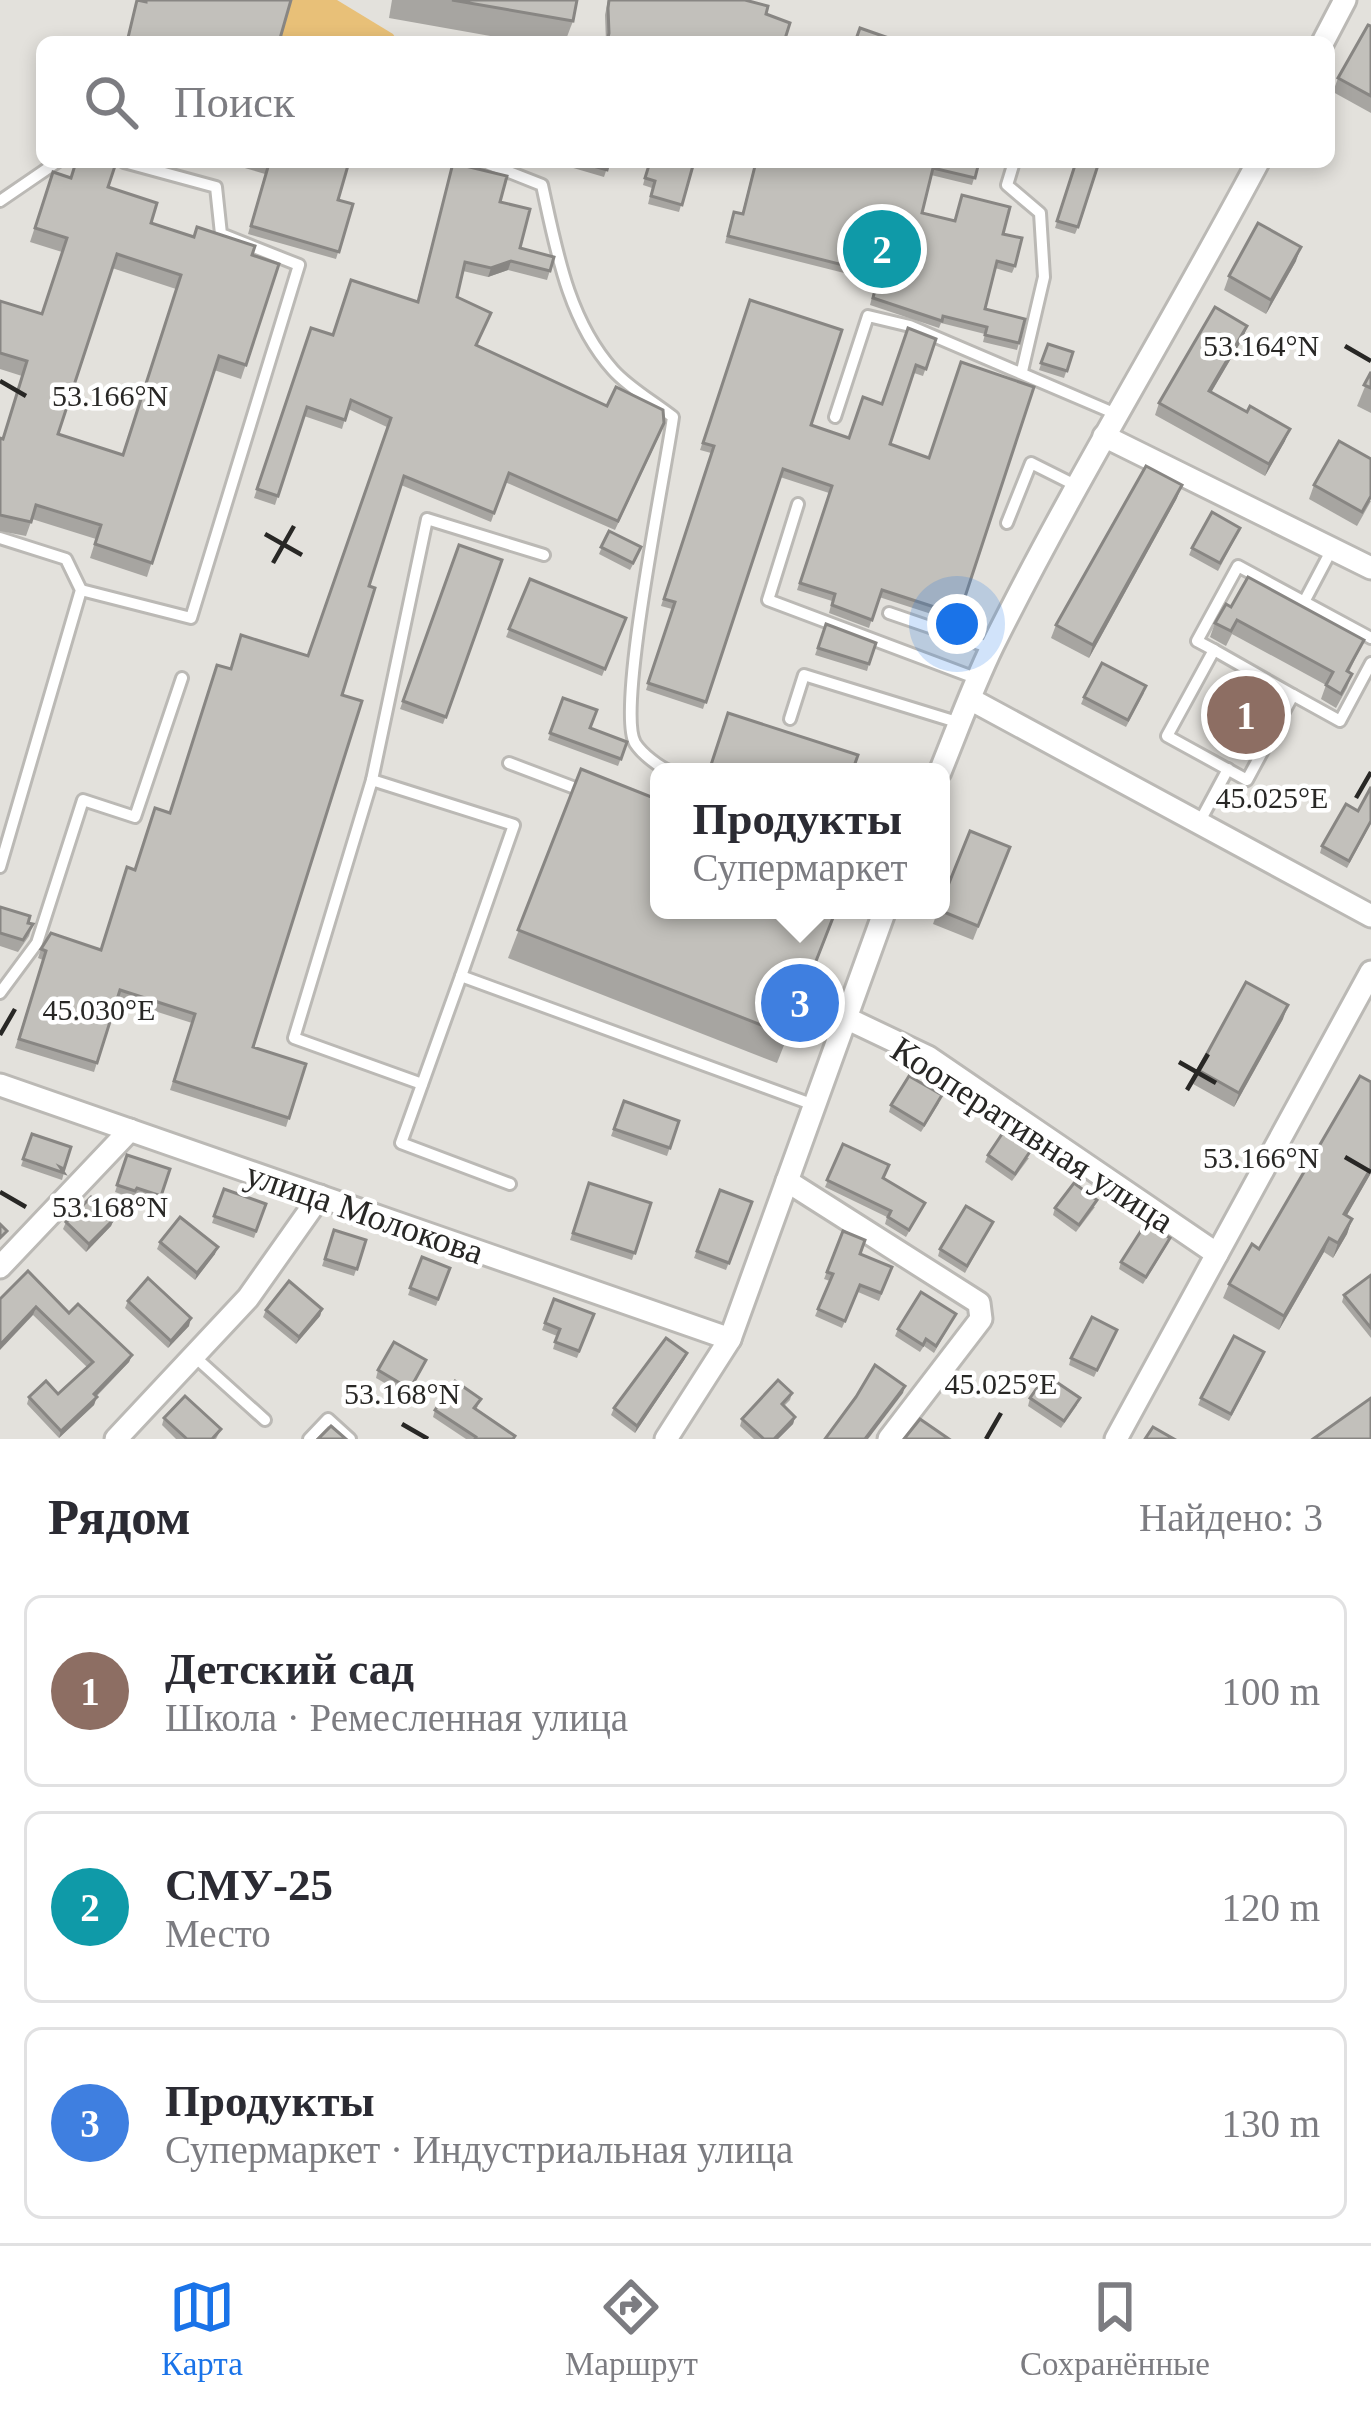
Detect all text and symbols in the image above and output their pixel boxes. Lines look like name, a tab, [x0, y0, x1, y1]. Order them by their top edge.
search box	[36, 36, 1335, 168]
icon: search	[78, 69, 144, 135]
text: Поиск	[174, 77, 295, 127]
pin: 2	[843, 204, 921, 294]
text: 53.164°N	[1203, 329, 1319, 362]
text: 53.166°N	[52, 379, 168, 412]
your location	[927, 594, 987, 654]
pin: 1	[1207, 670, 1285, 760]
popup	[650, 763, 950, 919]
text: 45.025°E	[1216, 781, 1328, 814]
text: Продукты	[692, 794, 902, 844]
text: Супермаркет	[692, 846, 908, 889]
pin: 3	[761, 958, 839, 1048]
text: 45.030°E	[43, 993, 155, 1026]
street label: Кооперативная улица	[884, 1029, 1181, 1241]
text: 53.166°N	[1203, 1141, 1319, 1174]
street label: улица Молокова	[241, 1154, 489, 1272]
text: 53.168°N	[52, 1190, 168, 1223]
text: 45.025°E	[945, 1367, 1057, 1400]
text: 53.168°N	[344, 1377, 460, 1410]
text: Рядом	[48, 1489, 191, 1545]
text: Найдено: 3	[1139, 1496, 1323, 1539]
text: Детский сад	[165, 1644, 414, 1694]
text: 1	[80, 1670, 100, 1713]
text: 100 m	[1221, 1670, 1320, 1713]
text: Школа · Ремесленная улица	[165, 1696, 628, 1739]
text: СМУ-25	[165, 1860, 333, 1910]
text: 2	[80, 1886, 100, 1929]
text: 120 m	[1221, 1886, 1320, 1929]
text: Место	[165, 1912, 271, 1955]
text: Продукты	[165, 2076, 375, 2126]
text: 3	[80, 2102, 100, 2145]
text: 130 m	[1221, 2102, 1320, 2145]
text: Супермаркет · Индустриальная улица	[165, 2128, 793, 2171]
tab: Карта	[161, 2274, 243, 2383]
tab: Маршрут	[565, 2274, 698, 2383]
tab: Сохранённые	[1020, 2274, 1210, 2383]

